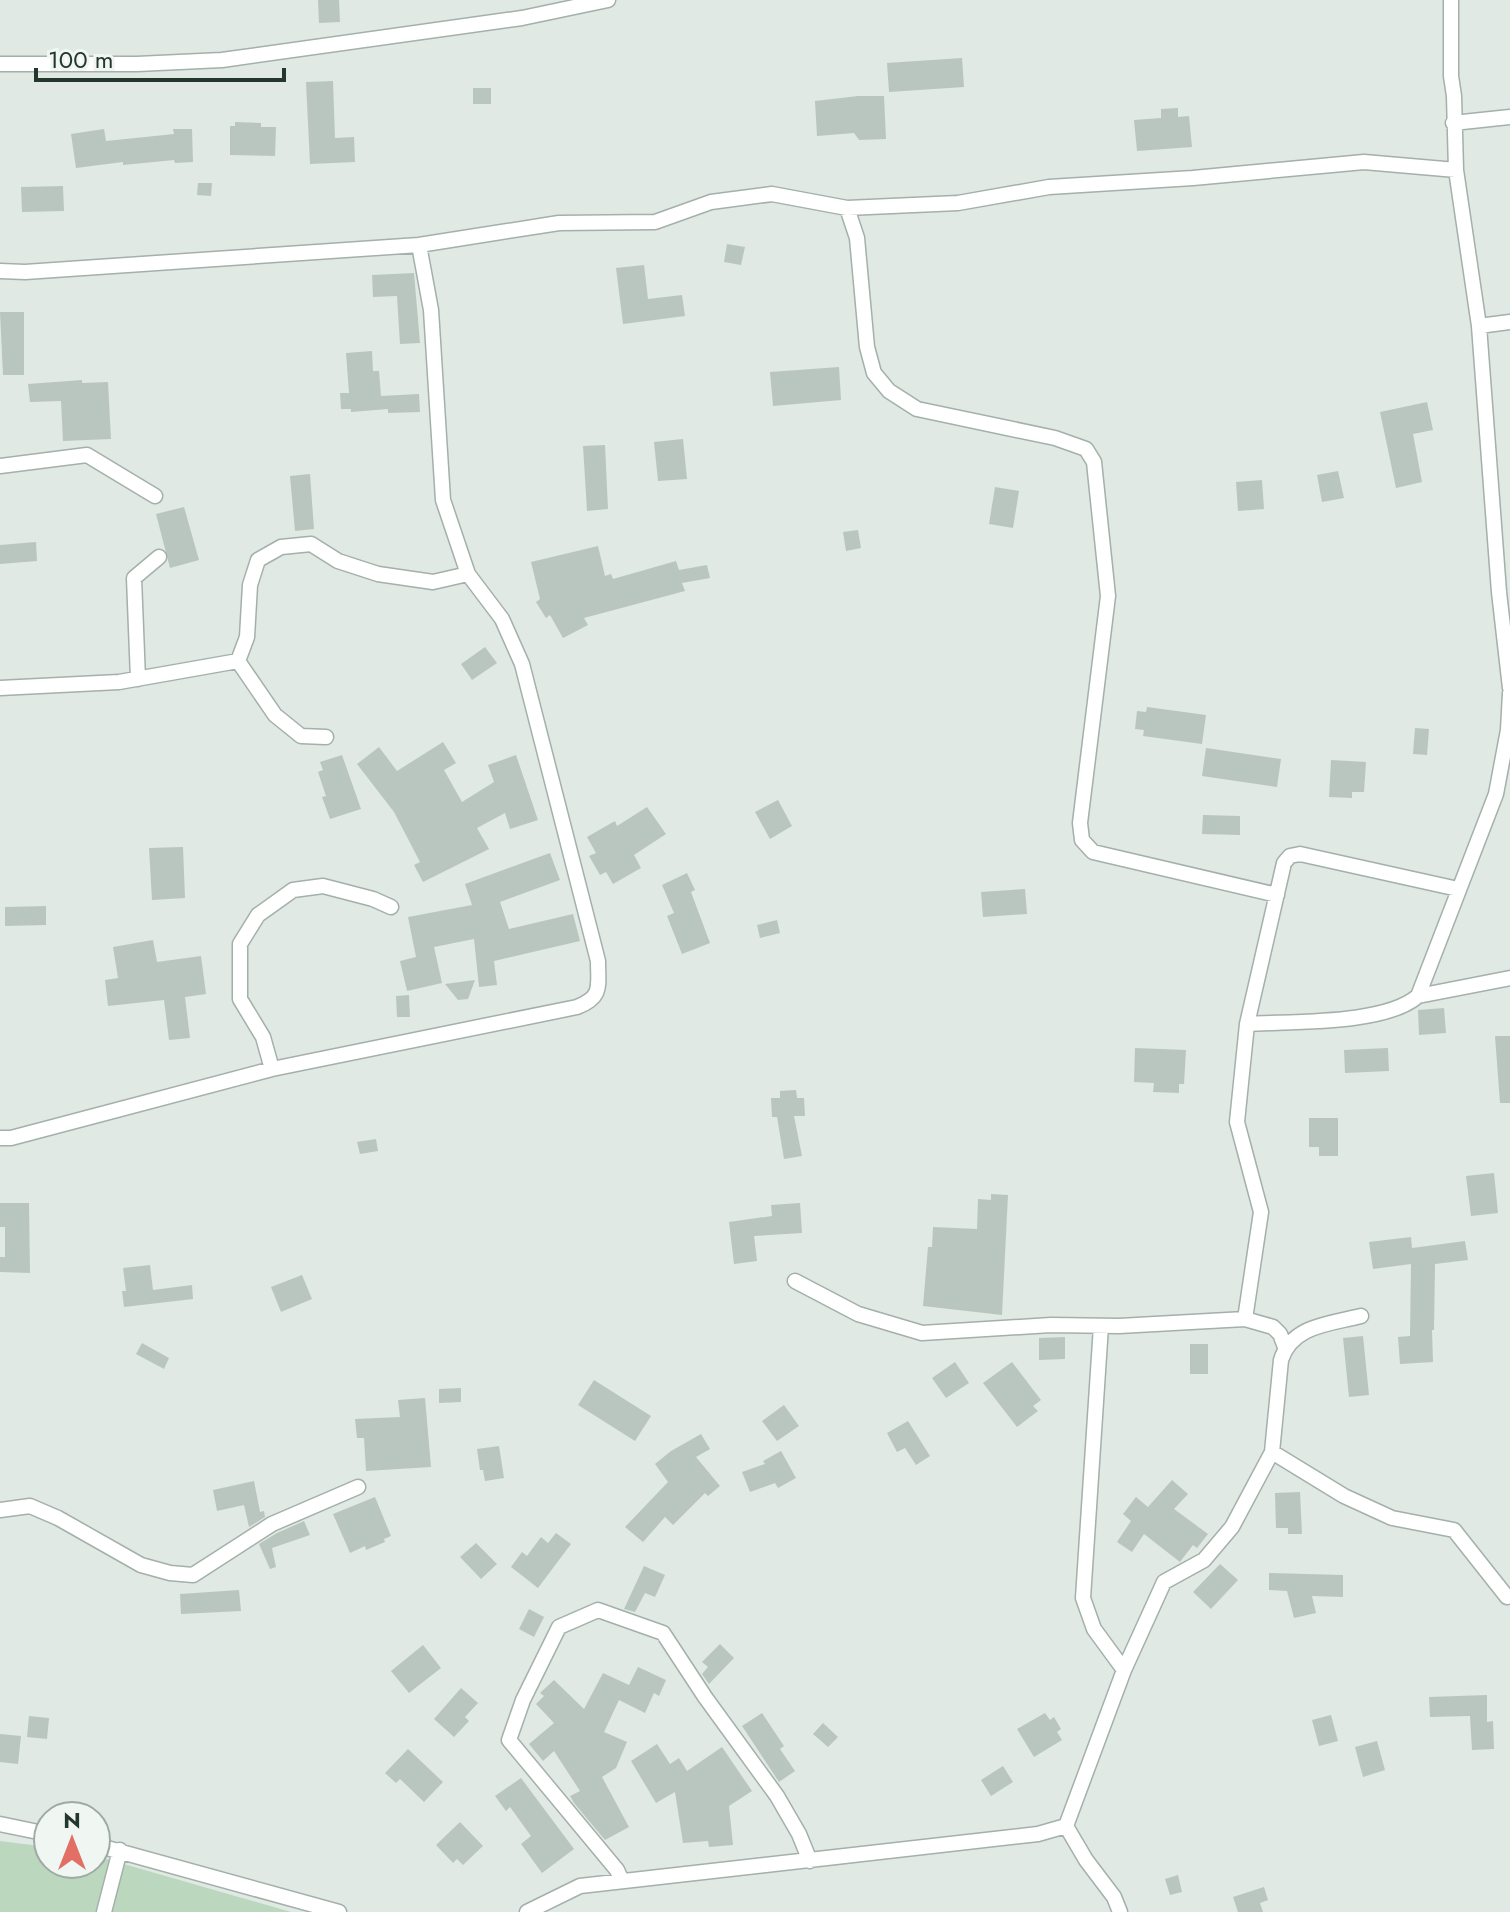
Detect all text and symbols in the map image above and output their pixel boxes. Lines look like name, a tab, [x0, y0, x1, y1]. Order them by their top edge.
scale bar	[36, 32, 284, 82]
text: 100 m	[48, 42, 114, 77]
north arrow	[32, 1800, 112, 1880]
text: N	[63, 1804, 81, 1836]

